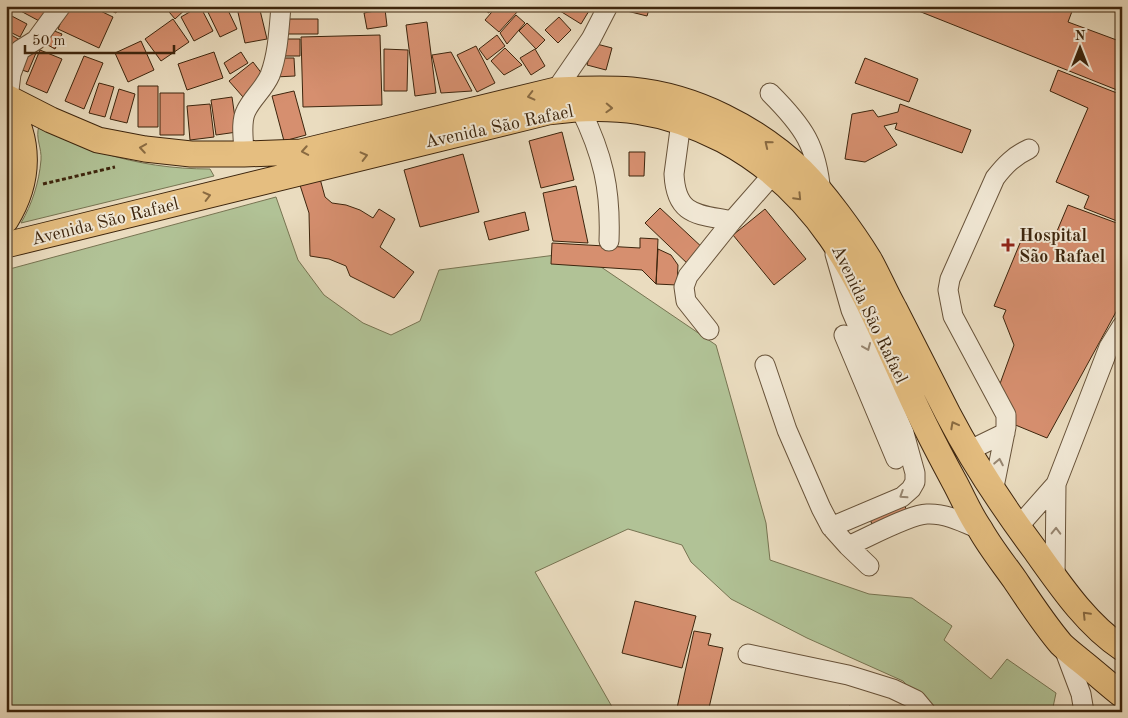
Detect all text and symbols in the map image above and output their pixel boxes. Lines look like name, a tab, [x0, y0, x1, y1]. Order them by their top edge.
scale bar	[25, 22, 174, 54]
north arrow	[1056, 22, 1106, 72]
text: N	[1075, 29, 1086, 43]
text: 50 m	[32, 34, 66, 49]
one-way arrow	[526, 90, 535, 101]
street label: Avenida São Rafael	[423, 102, 575, 152]
one-way arrow	[605, 103, 613, 113]
one-way arrow	[765, 141, 774, 149]
one-way arrow	[138, 144, 147, 154]
one-way arrow	[300, 145, 309, 155]
one-way arrow	[360, 151, 369, 162]
one-way arrow	[202, 191, 211, 202]
one-way arrow	[792, 191, 801, 200]
street label: Avenida São Rafael	[30, 195, 181, 249]
place label: Hospital São Rafael	[1019, 227, 1106, 266]
marker: Hospital São Rafael	[1001, 238, 1015, 252]
street label: Avenida São Rafael	[828, 243, 910, 386]
one-way arrow	[860, 342, 871, 351]
one-way arrow	[950, 421, 960, 430]
one-way arrow	[993, 458, 1004, 467]
one-way arrow	[899, 488, 908, 498]
one-way arrow	[1051, 527, 1061, 534]
one-way arrow	[1083, 612, 1092, 621]

